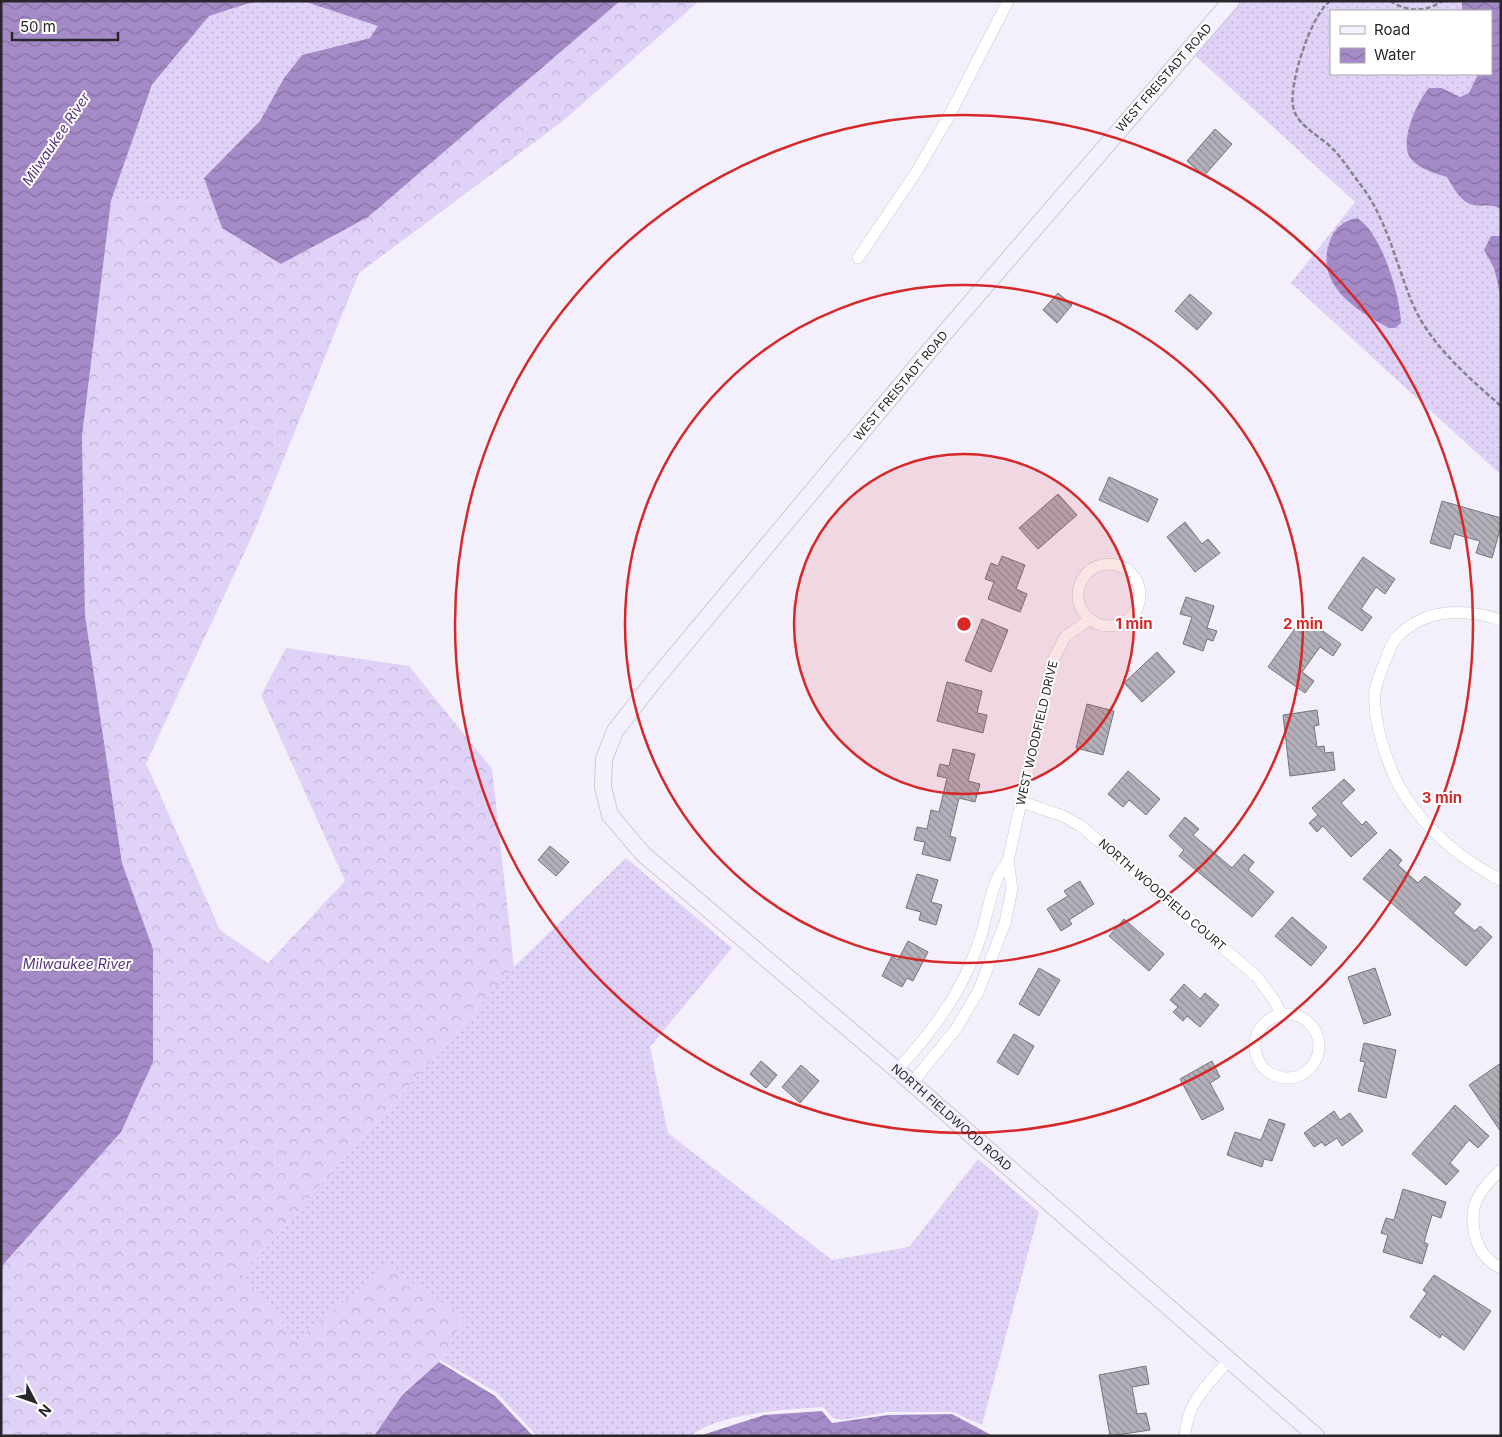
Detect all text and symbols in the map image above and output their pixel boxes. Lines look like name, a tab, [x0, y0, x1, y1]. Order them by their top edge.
scale bar	[12, 10, 119, 42]
legend	[1330, 10, 1492, 75]
text: 50 m	[20, 17, 56, 36]
street label: WEST FREISTADT ROAD	[1112, 20, 1215, 135]
text: Road	[1374, 20, 1410, 39]
text: Water	[1374, 45, 1416, 64]
water label: Milwaukee River	[18, 88, 93, 188]
street label: WEST FREISTADT ROAD	[850, 328, 951, 444]
text: 1 min	[1115, 614, 1153, 633]
text: 2 min	[1283, 614, 1323, 633]
centre of rings	[955, 615, 973, 633]
street label: WEST WOODFIELD DRIVE	[1013, 659, 1060, 807]
text: 3 min	[1422, 788, 1462, 807]
street label: NORTH WOODFIELD COURT	[1096, 835, 1229, 954]
water label: Milwaukee River	[23, 955, 132, 972]
street label: NORTH FIELDWOOD ROAD	[889, 1061, 1015, 1174]
north arrow	[10, 1377, 60, 1427]
text: N	[35, 1401, 55, 1420]

